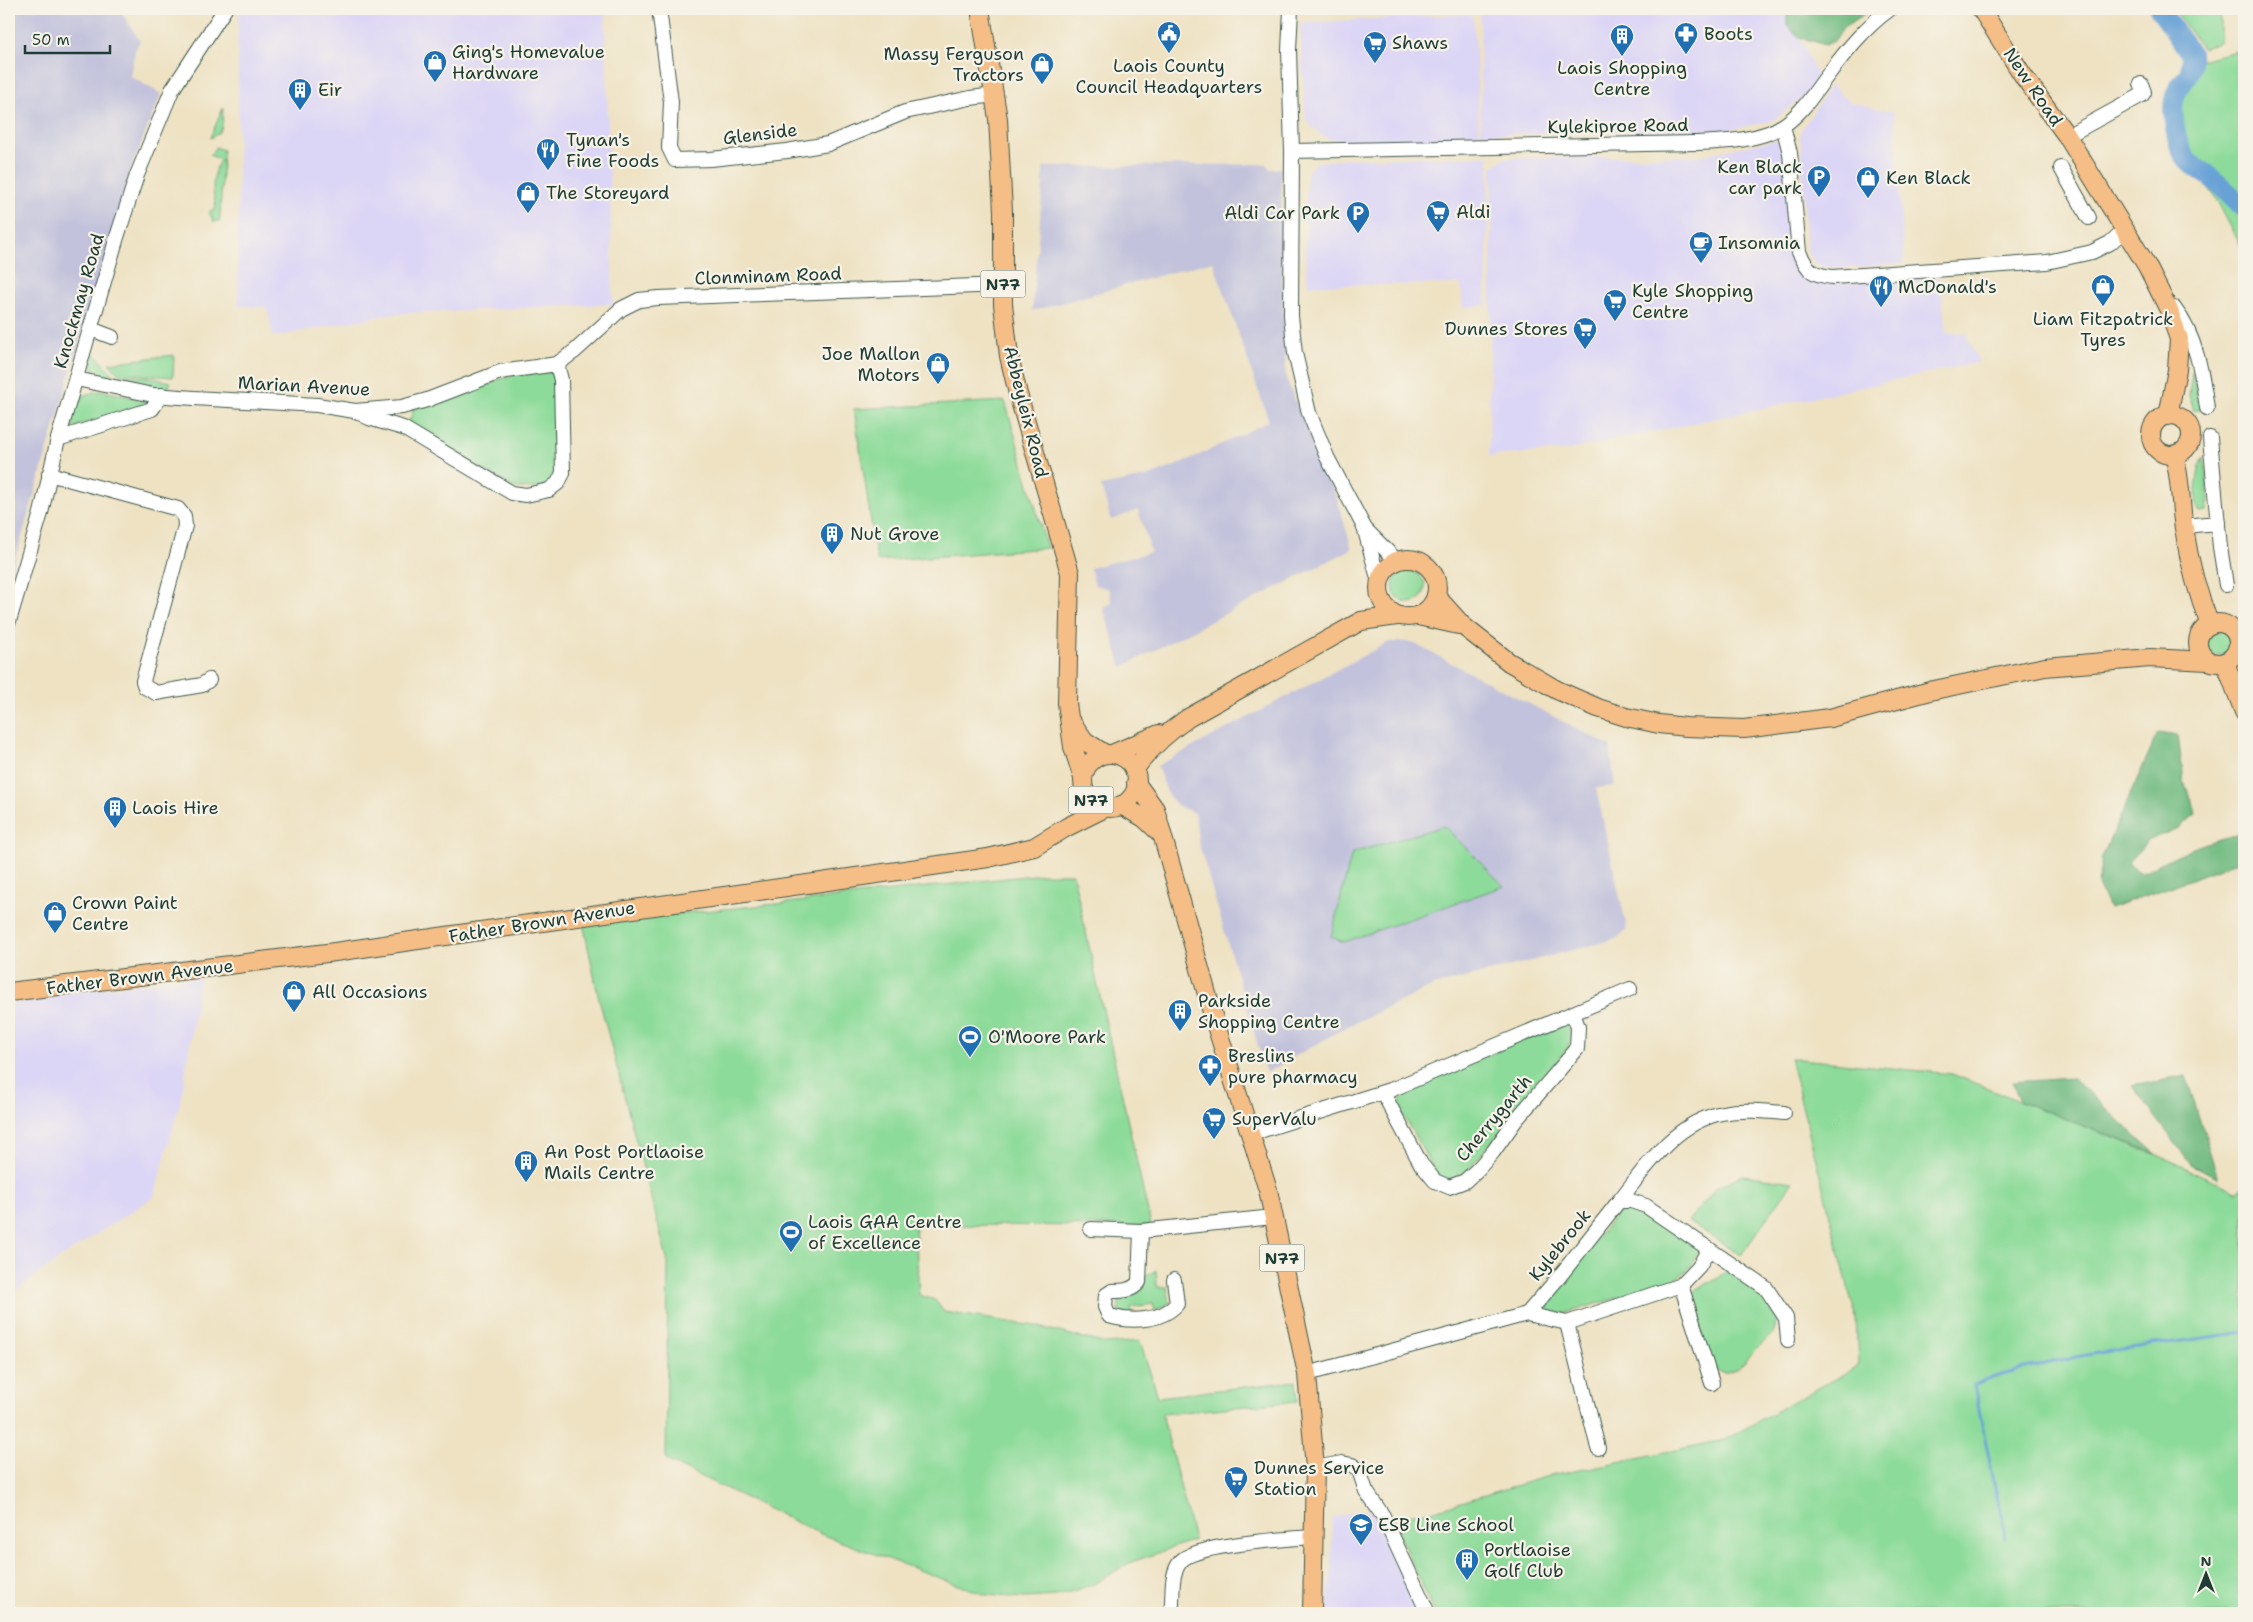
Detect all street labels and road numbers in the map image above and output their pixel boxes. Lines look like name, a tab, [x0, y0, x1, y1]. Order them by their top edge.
street label: New Road	[1998, 43, 2068, 131]
street label: Kylekiproe Road	[1547, 113, 1689, 139]
street label: Glenside	[722, 118, 798, 150]
street label: Knockmay Road	[48, 231, 110, 371]
street label: Clonminam Road	[694, 261, 842, 291]
road number: N77	[980, 270, 1026, 298]
street label: Abbeyleix Road	[998, 343, 1054, 481]
street label: Marian Avenue	[237, 371, 371, 401]
road number: N77	[1068, 786, 1114, 814]
street label: Father Brown Avenue	[447, 895, 637, 949]
street label: Father Brown Avenue	[45, 954, 235, 1000]
street label: Cherrygarth	[1451, 1069, 1537, 1167]
street label: Kylebrook	[1523, 1204, 1597, 1286]
road number: N77	[1260, 1244, 1304, 1272]

